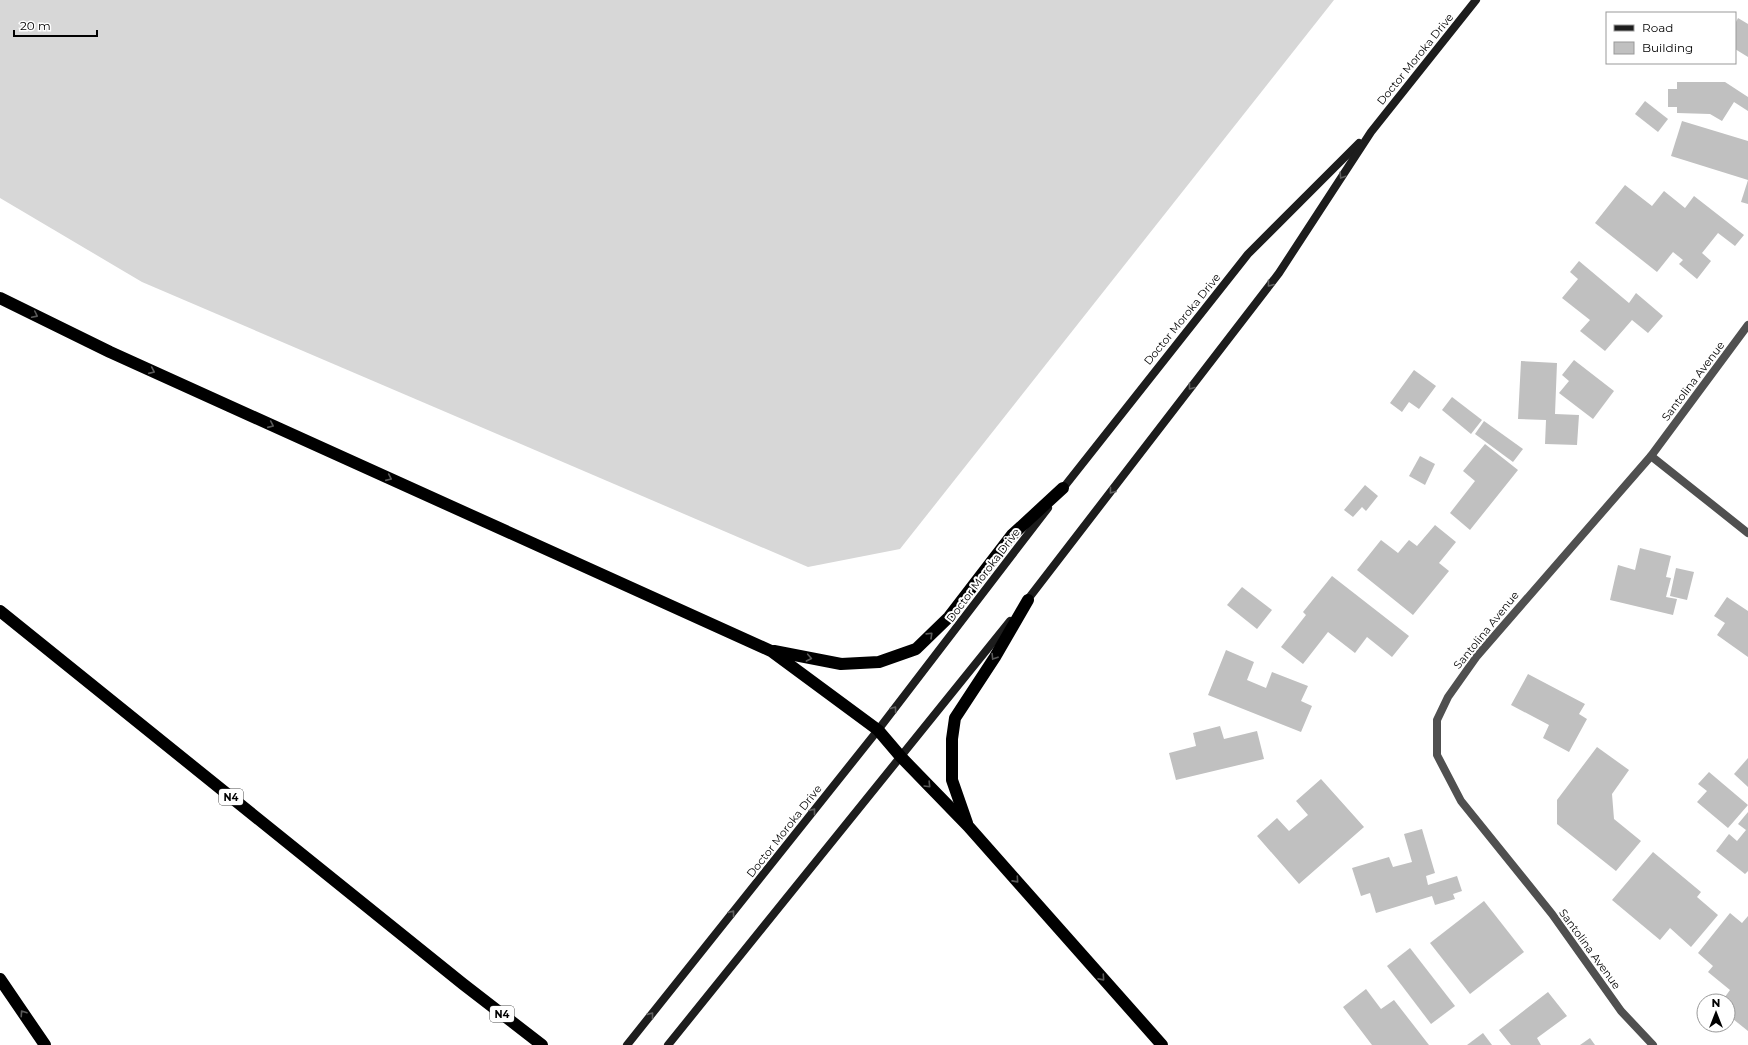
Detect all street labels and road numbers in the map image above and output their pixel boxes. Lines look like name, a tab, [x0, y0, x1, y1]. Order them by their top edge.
street label: Doctor Moroka Drive	[1374, 10, 1457, 108]
street label: Doctor Moroka Drive	[1141, 270, 1224, 368]
street label: Santolina Avenue	[1658, 338, 1728, 424]
street label: Doctor Moroka Drive	[943, 525, 1023, 625]
street label: Santolina Avenue	[1450, 588, 1522, 672]
street label: Doctor Moroka Drive	[743, 782, 825, 880]
road number: N4	[219, 789, 243, 805]
street label: Santolina Avenue	[1556, 906, 1624, 992]
road number: N4	[490, 1006, 514, 1022]

